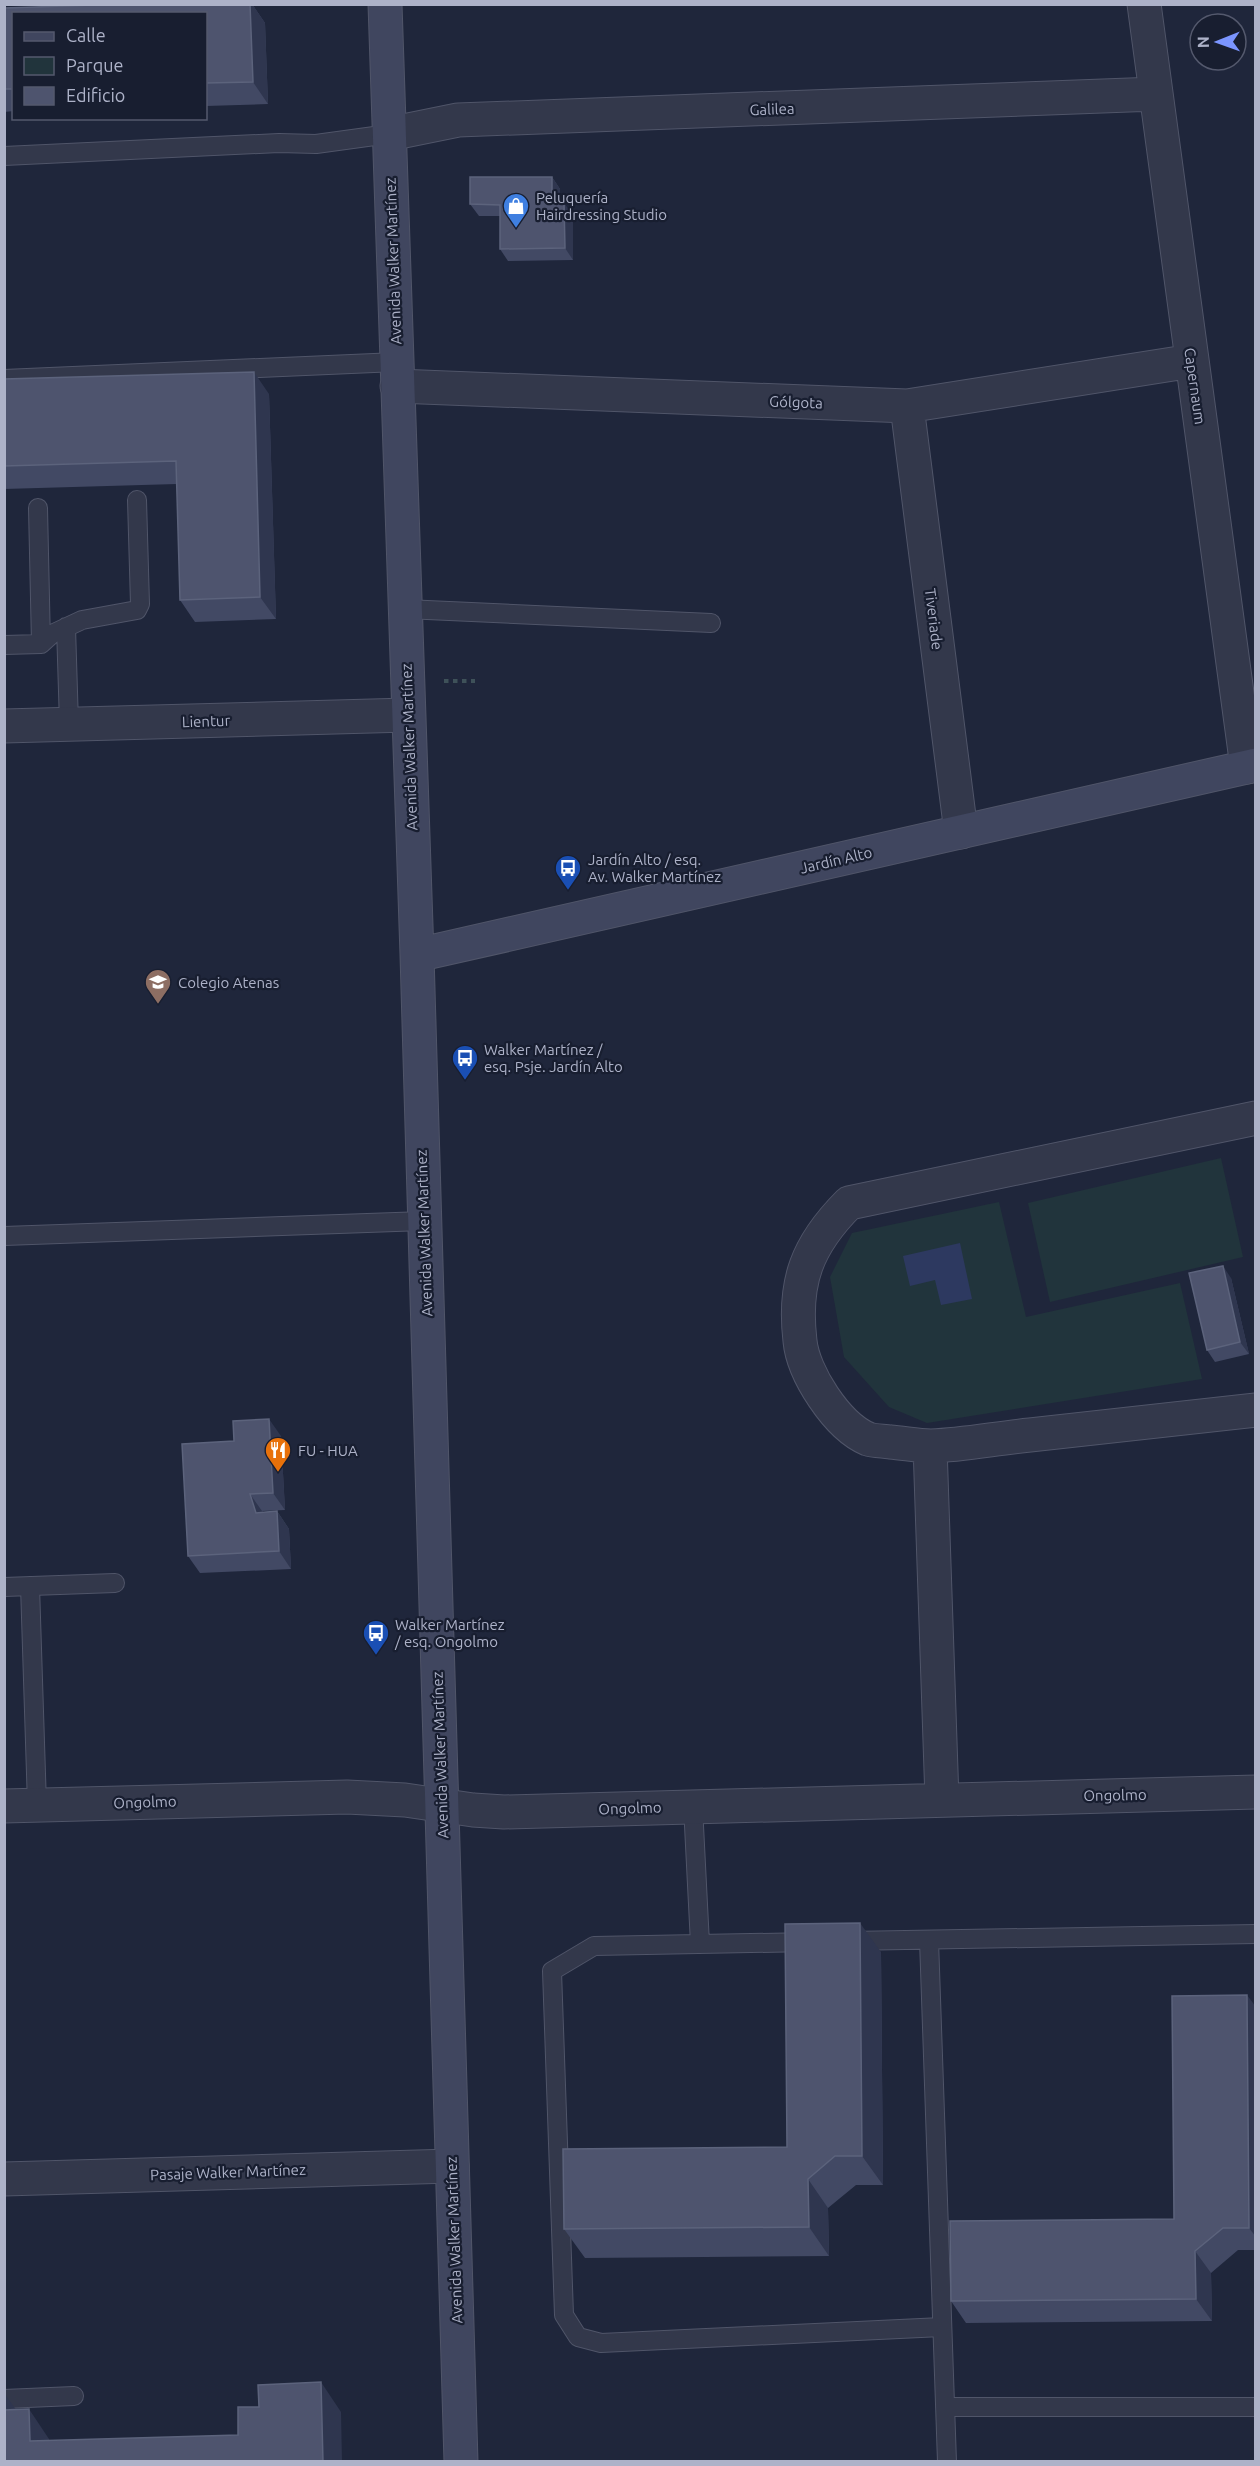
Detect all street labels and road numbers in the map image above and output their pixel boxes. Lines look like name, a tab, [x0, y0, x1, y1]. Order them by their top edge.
street label: Galilea	[749, 100, 795, 118]
street label: Avenida Walker Martínez	[382, 177, 404, 345]
street label: Capernaum	[1181, 346, 1209, 426]
street label: Gólgota	[769, 393, 823, 411]
street label: Tiveriade	[922, 587, 946, 651]
street label: Avenida Walker Martínez	[398, 663, 420, 831]
street label: Lientur	[182, 712, 231, 730]
street label: Jardín Alto	[798, 843, 874, 877]
street label: Avenida Walker Martínez	[413, 1149, 435, 1317]
street label: Avenida Walker Martínez	[429, 1671, 451, 1839]
street label: Ongolmo	[1083, 1786, 1147, 1804]
street label: Ongolmo	[113, 1792, 177, 1812]
street label: Ongolmo	[598, 1798, 662, 1818]
street label: Avenida Walker Martínez	[443, 2156, 465, 2324]
street label: Pasaje Walker Martínez	[150, 2161, 306, 2183]

